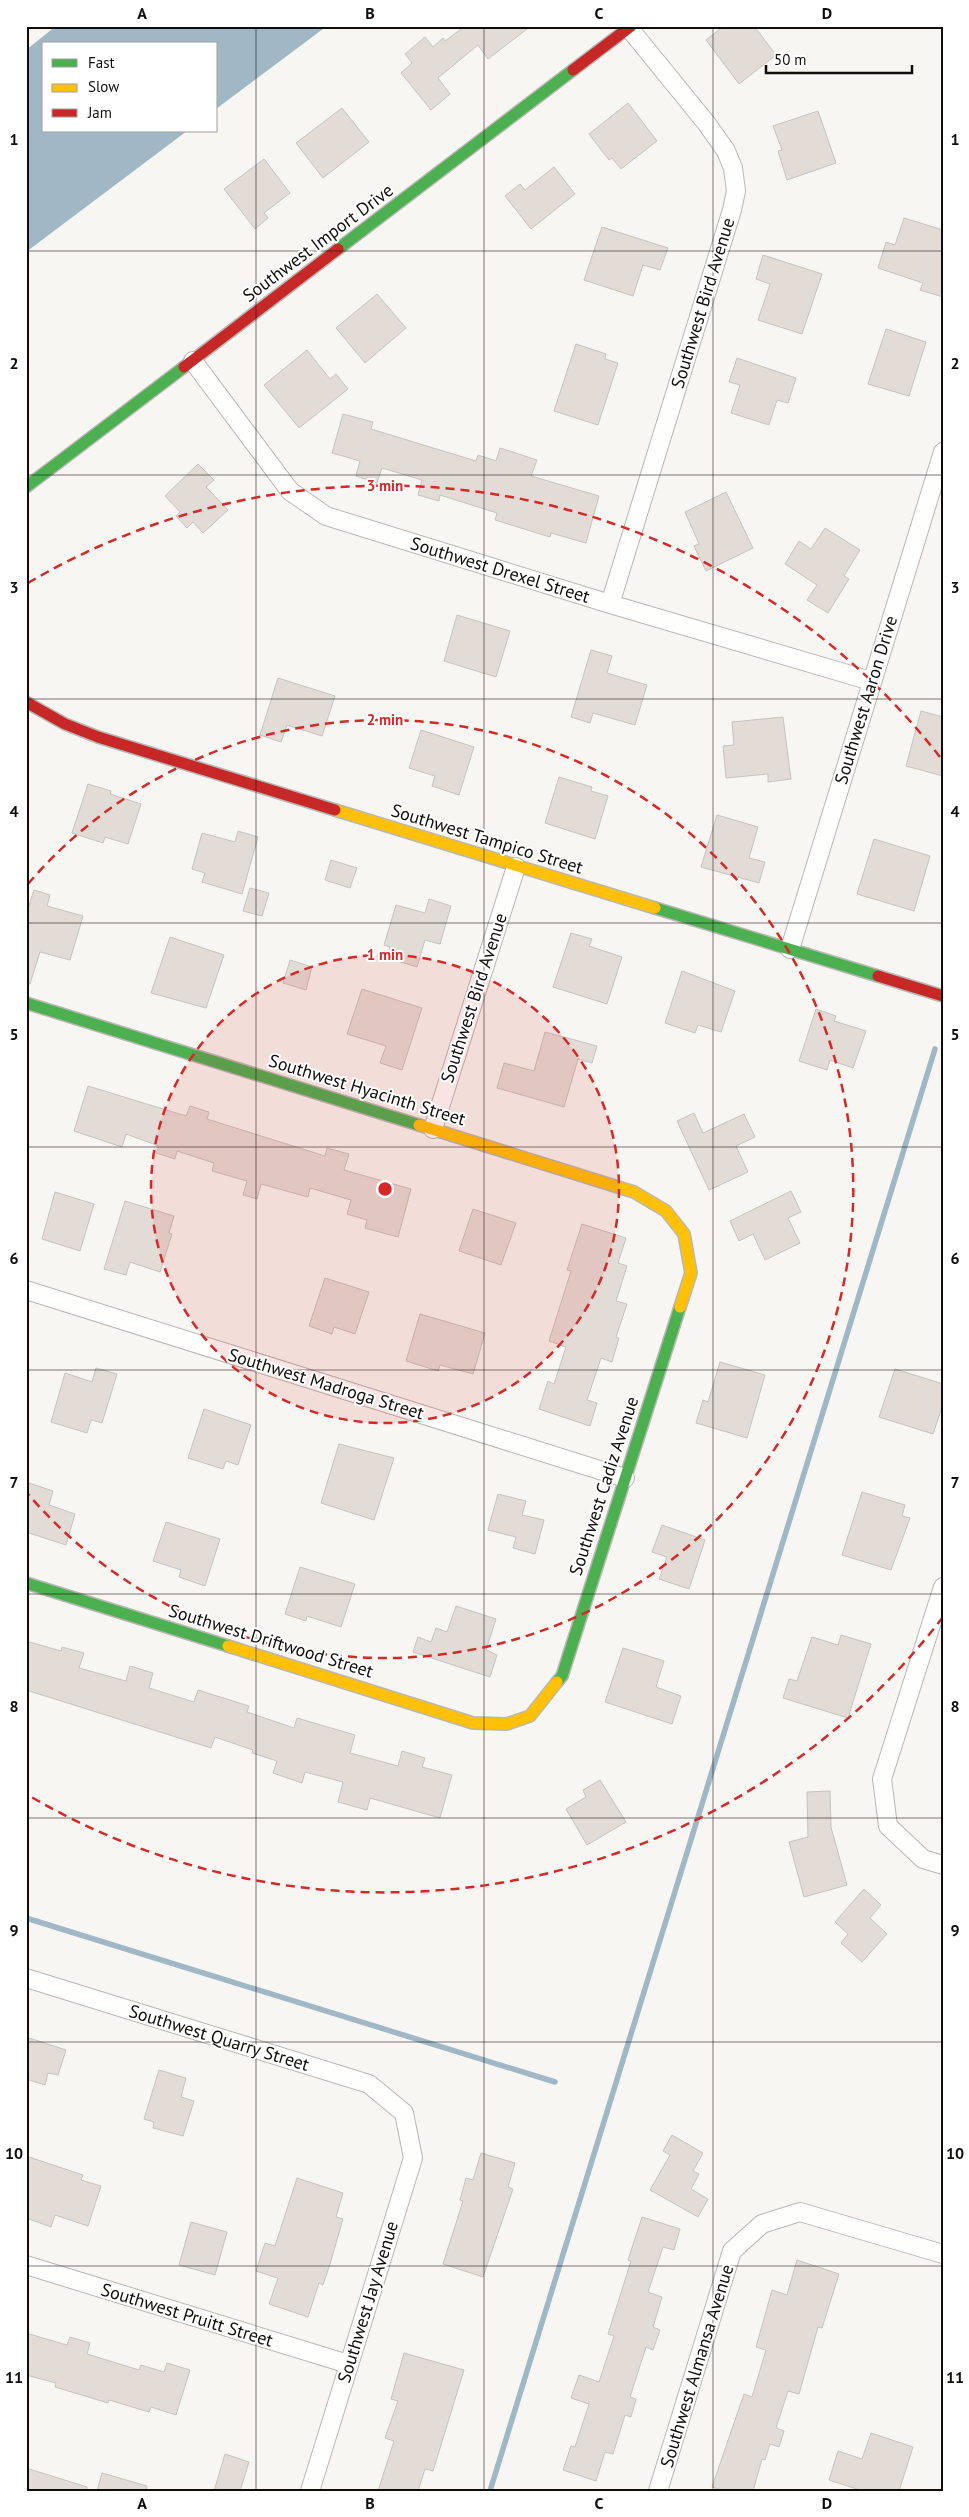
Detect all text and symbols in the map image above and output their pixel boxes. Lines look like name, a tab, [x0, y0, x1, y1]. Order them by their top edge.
text: A	[137, 3, 147, 23]
text: B	[365, 3, 375, 23]
text: C	[595, 3, 604, 23]
text: D	[822, 3, 832, 23]
legend	[42, 42, 218, 132]
scale bar	[766, 42, 913, 74]
text: 50 m	[774, 50, 807, 69]
text: Fast	[88, 53, 115, 72]
text: Slow	[88, 77, 119, 96]
text: Jam	[87, 103, 112, 122]
text: 1	[9, 129, 19, 149]
text: 1	[950, 129, 960, 149]
street label: Southwest Import Drive	[238, 178, 398, 307]
street label: Southwest Bird Avenue	[666, 215, 739, 391]
text: 2	[9, 353, 19, 373]
text: 2	[950, 353, 960, 373]
text: 3 min	[367, 476, 403, 495]
street label: Southwest Drexel Street	[408, 531, 593, 608]
text: 3	[9, 577, 19, 597]
text: 3	[950, 577, 960, 597]
street label: Southwest Aaron Drive	[829, 613, 902, 787]
text: 2 min	[367, 710, 403, 729]
street label: Southwest Tampico Street	[388, 798, 586, 879]
text: 4	[9, 801, 19, 821]
text: 4	[950, 801, 960, 821]
street label: Southwest Bird Avenue	[435, 910, 512, 1086]
text: 1 min	[367, 945, 403, 964]
text: 5	[9, 1024, 19, 1044]
text: 5	[950, 1024, 960, 1044]
street label: Southwest Hyacinth Street	[266, 1049, 468, 1130]
centre of rings	[376, 1180, 394, 1198]
text: 6	[9, 1248, 19, 1268]
text: 6	[950, 1248, 960, 1268]
street label: Southwest Madroga Street	[225, 1343, 427, 1424]
street label: Southwest Cadiz Avenue	[564, 1393, 643, 1578]
text: 7	[9, 1472, 19, 1492]
text: 7	[950, 1472, 960, 1492]
street label: Southwest Driftwood Street	[166, 1598, 376, 1683]
text: 8	[9, 1696, 19, 1716]
text: 8	[950, 1696, 960, 1716]
text: 9	[9, 1920, 19, 1940]
text: 9	[950, 1920, 960, 1940]
street label: Southwest Quarry Street	[126, 1999, 312, 2076]
text: 10	[5, 2143, 23, 2163]
text: 10	[946, 2143, 964, 2163]
street label: Southwest Jay Avenue	[332, 2218, 403, 2385]
street label: Southwest Almansa Avenue	[655, 2262, 738, 2470]
street label: Southwest Pruitt Street	[98, 2277, 276, 2352]
text: 11	[5, 2367, 23, 2387]
text: 11	[946, 2367, 964, 2387]
text: A	[137, 2493, 147, 2513]
text: B	[365, 2493, 375, 2513]
text: C	[595, 2493, 604, 2513]
text: D	[822, 2493, 832, 2513]

